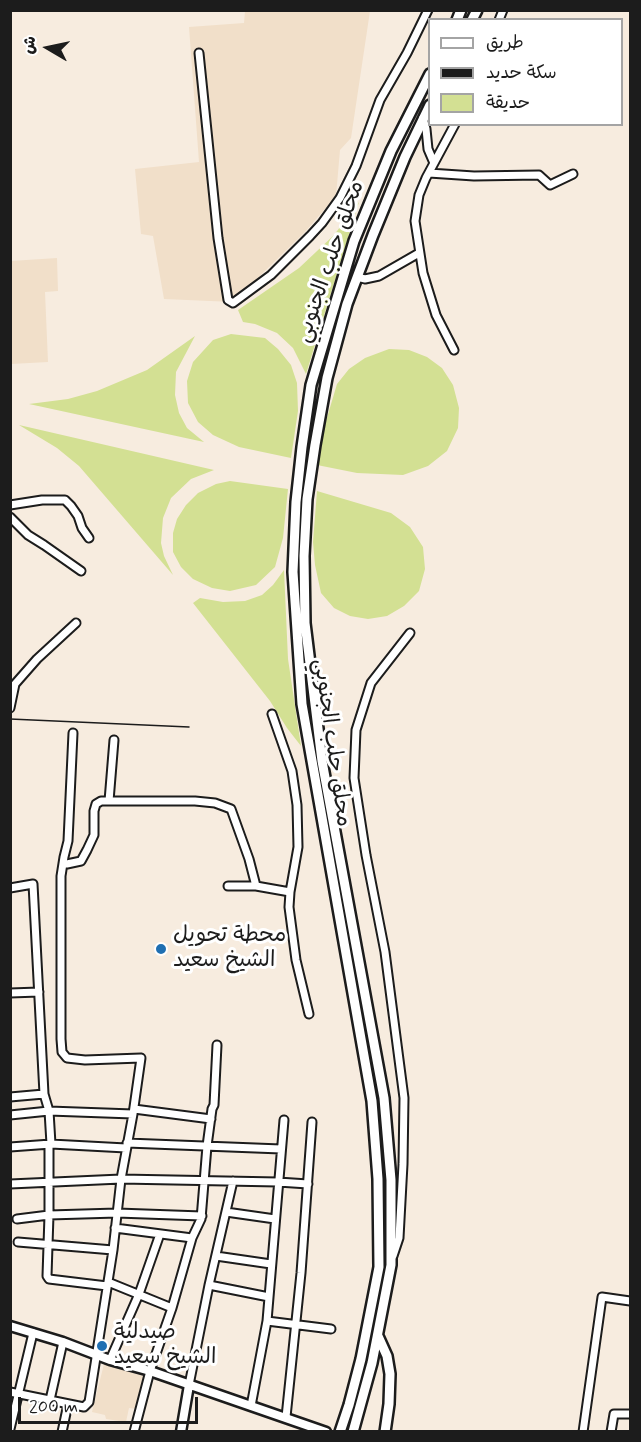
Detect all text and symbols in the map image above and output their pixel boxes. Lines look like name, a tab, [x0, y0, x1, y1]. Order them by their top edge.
north arrow	[18, 18, 78, 78]
legend	[428, 18, 623, 126]
text: طريق	[486, 31, 524, 55]
text: ش	[18, 35, 41, 55]
text: سكة حديد	[486, 61, 557, 85]
text: حديقة	[486, 91, 530, 115]
street label: محلق حلب الجنوبي	[291, 178, 371, 346]
street label: محلق حلب الجنوبي	[306, 657, 356, 829]
place label: محطة تحويل الشيخ سعيد	[173, 923, 286, 974]
marker: محطة تحويل الشيخ سعيد	[154, 942, 168, 956]
place label: صيدلية الشيخ سعيد	[114, 1320, 216, 1372]
marker: صيدلية الشيخ سعيد	[95, 1339, 109, 1353]
scale bar	[21, 1385, 201, 1423]
text: 200 m	[29, 1395, 78, 1419]

